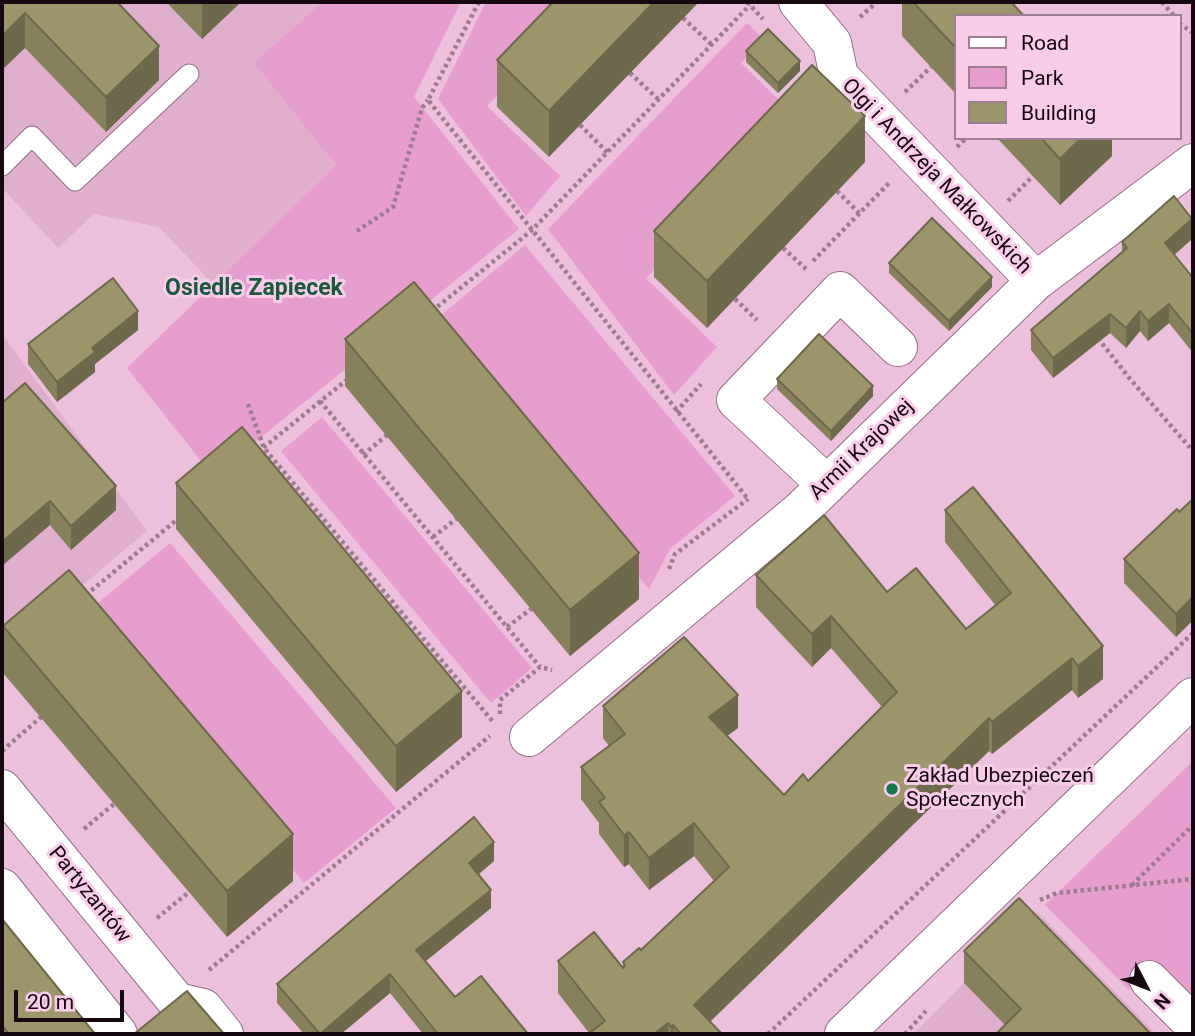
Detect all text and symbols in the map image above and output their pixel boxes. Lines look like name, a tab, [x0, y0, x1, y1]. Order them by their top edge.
legend	[954, 14, 1181, 140]
text: Road	[1021, 31, 1069, 55]
text: Park	[1021, 66, 1063, 90]
street label: Olgi i Andrzeja Małkowskich	[836, 74, 1036, 280]
text: Building	[1021, 101, 1096, 125]
district label: Osiedle Zapiecek	[165, 275, 343, 303]
street label: Armii Krajowej	[805, 394, 919, 506]
place label: Zakład Ubezpieczeń Społecznych	[906, 764, 1094, 814]
marker: Zakład Ubezpieczeń Społecznych	[884, 781, 900, 797]
street label: Partyzantów	[42, 842, 136, 948]
north arrow	[1111, 952, 1181, 1022]
scale bar	[18, 976, 128, 1020]
text: N	[1149, 989, 1175, 1014]
text: 20 m	[27, 990, 74, 1014]

